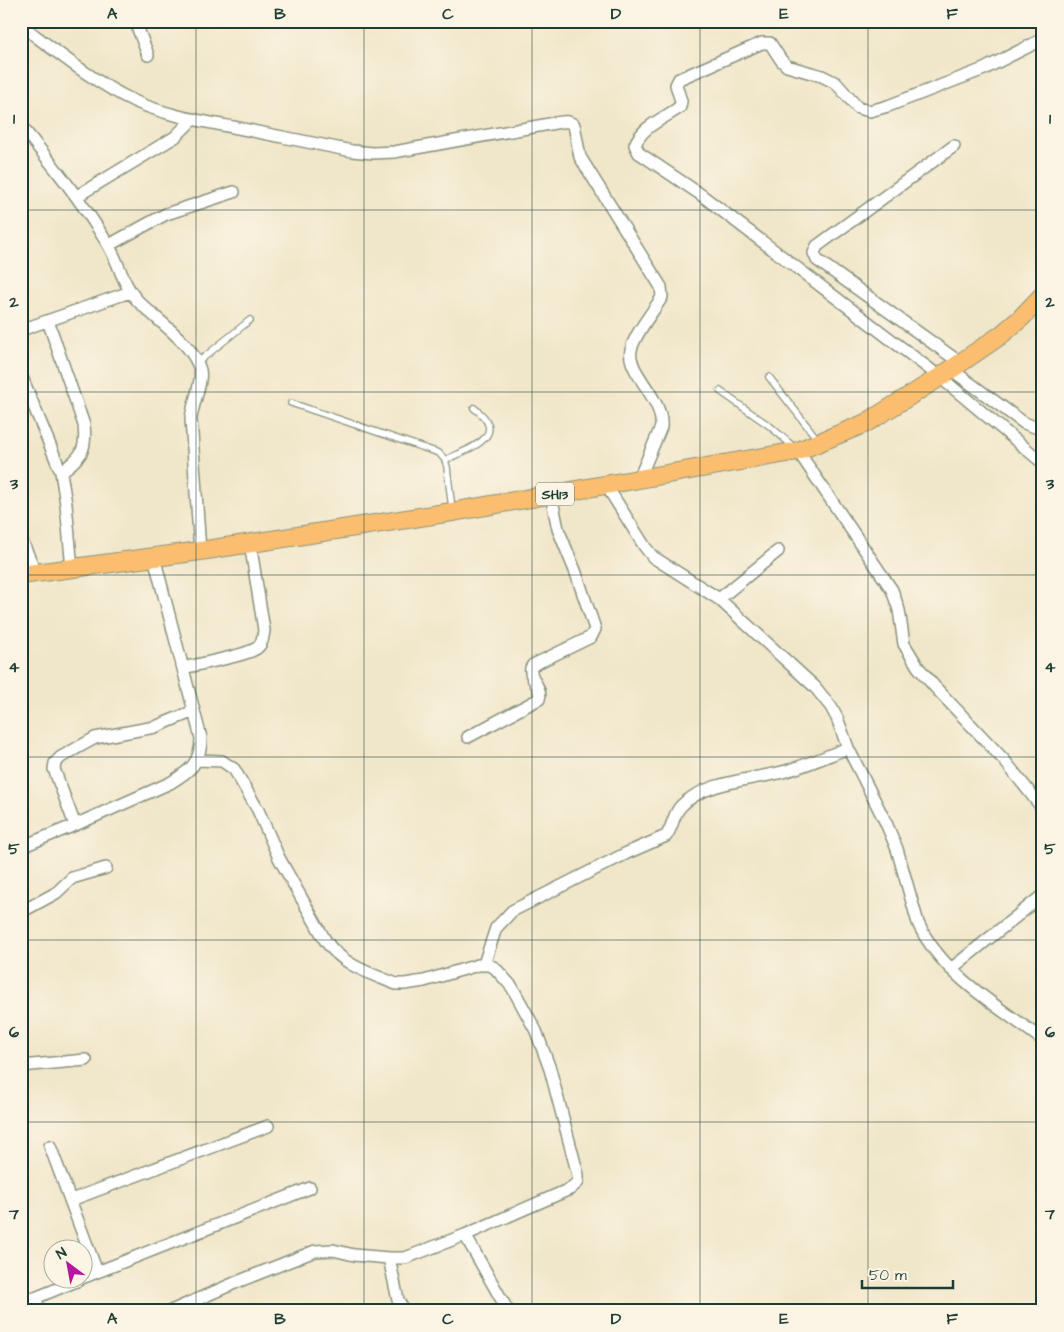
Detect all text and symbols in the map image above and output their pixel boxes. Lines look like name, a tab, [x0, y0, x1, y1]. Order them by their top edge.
text: A	[107, 3, 118, 25]
text: B	[274, 3, 286, 25]
text: C	[442, 3, 454, 25]
text: D	[611, 3, 622, 25]
text: E	[779, 3, 789, 25]
text: F	[946, 3, 958, 25]
text: 1	[13, 108, 16, 130]
text: 1	[1049, 108, 1052, 130]
text: 2	[8, 291, 19, 313]
text: 2	[1044, 291, 1055, 313]
text: 3	[9, 473, 19, 495]
text: 3	[1045, 473, 1055, 495]
road number: SH13	[536, 482, 574, 506]
text: 4	[9, 656, 20, 678]
text: 4	[1045, 656, 1056, 678]
text: 5	[8, 838, 20, 860]
text: 5	[1044, 838, 1056, 860]
text: 6	[9, 1021, 19, 1043]
text: 6	[1045, 1021, 1055, 1043]
text: 7	[8, 1203, 19, 1225]
text: 7	[1044, 1203, 1055, 1225]
north arrow	[42, 1240, 92, 1290]
text: N	[53, 1243, 71, 1265]
scale bar	[862, 1257, 953, 1289]
text: 50 m	[869, 1265, 907, 1286]
text: A	[107, 1308, 118, 1330]
text: B	[274, 1308, 286, 1330]
text: C	[442, 1308, 454, 1330]
text: D	[611, 1308, 622, 1330]
text: E	[779, 1308, 789, 1330]
text: F	[946, 1308, 958, 1330]

